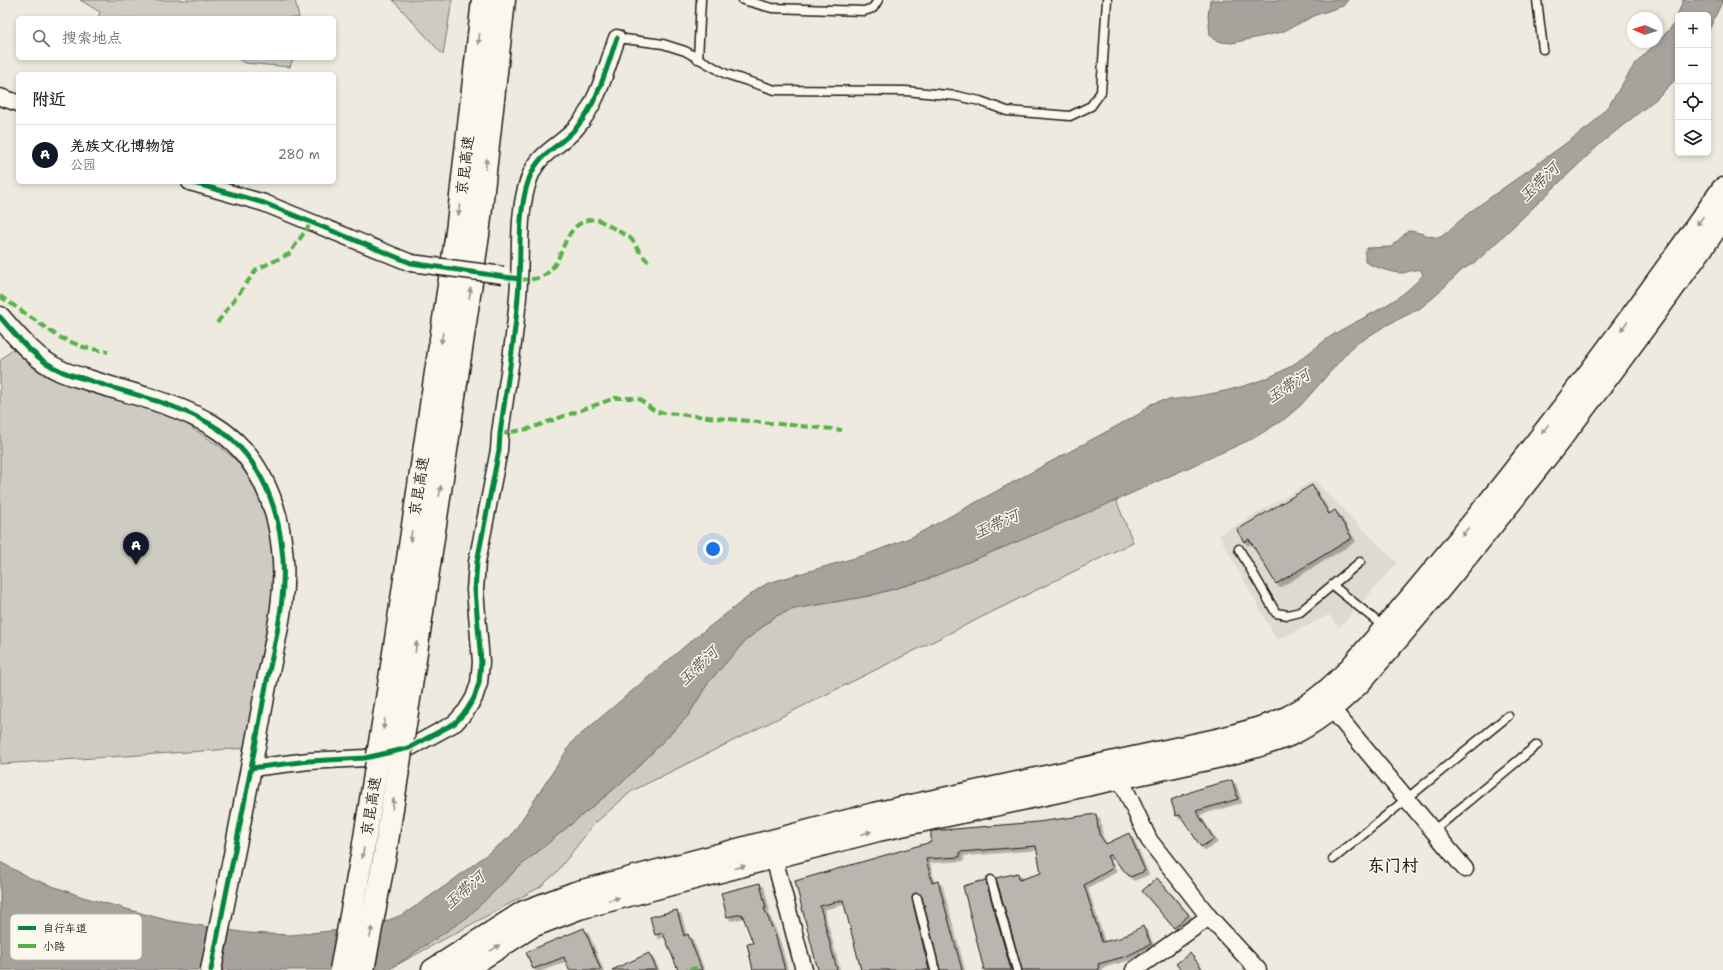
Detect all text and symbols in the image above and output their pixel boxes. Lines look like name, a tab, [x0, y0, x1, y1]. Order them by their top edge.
north arrow	[1627, 12, 1663, 48]
map controls	[1675, 12, 1711, 156]
button: +	[1675, 12, 1711, 48]
search box	[16, 16, 336, 60]
icon: search	[30, 27, 52, 49]
text: 搜索地点	[62, 28, 122, 48]
one-way arrow	[475, 33, 482, 45]
button: −	[1675, 48, 1711, 84]
button: locate	[1675, 84, 1711, 120]
text: 附近	[32, 88, 66, 110]
button: layers	[1675, 120, 1711, 156]
street label: 京昆高速	[451, 134, 479, 196]
text: 羌族文化博物馆	[70, 136, 175, 156]
text: A	[40, 146, 50, 163]
text: 280 m	[278, 146, 320, 163]
text: 公园	[70, 156, 96, 173]
water label: 玉带河	[1514, 156, 1566, 206]
one-way arrow	[483, 158, 490, 170]
one-way arrow	[456, 204, 463, 216]
one-way arrow	[1697, 216, 1705, 226]
one-way arrow	[467, 287, 473, 299]
one-way arrow	[1620, 321, 1628, 332]
one-way arrow	[439, 332, 445, 345]
water label: 玉带河	[1262, 362, 1316, 408]
one-way arrow	[1541, 424, 1550, 435]
street label: 京昆高速	[404, 455, 434, 517]
one-way arrow	[437, 485, 443, 497]
water label: 玉带河	[970, 503, 1025, 543]
one-way arrow	[1461, 527, 1470, 538]
one-way arrow	[408, 530, 414, 542]
pin: A	[123, 532, 149, 565]
your location	[703, 539, 723, 559]
water label: 玉带河	[673, 640, 725, 690]
one-way arrow	[413, 641, 419, 653]
one-way arrow	[381, 718, 387, 730]
street label: 京昆高速	[356, 775, 386, 837]
one-way arrow	[390, 798, 396, 810]
one-way arrow	[860, 830, 872, 836]
one-way arrow	[360, 847, 366, 859]
district label: 东门村	[1368, 854, 1419, 876]
one-way arrow	[734, 863, 747, 869]
water label: 玉带河	[439, 864, 491, 914]
one-way arrow	[609, 896, 621, 902]
legend	[10, 914, 142, 960]
text: 自行车道	[43, 921, 87, 936]
one-way arrow	[368, 926, 374, 938]
text: 小路	[43, 939, 65, 954]
one-way arrow	[489, 945, 501, 952]

